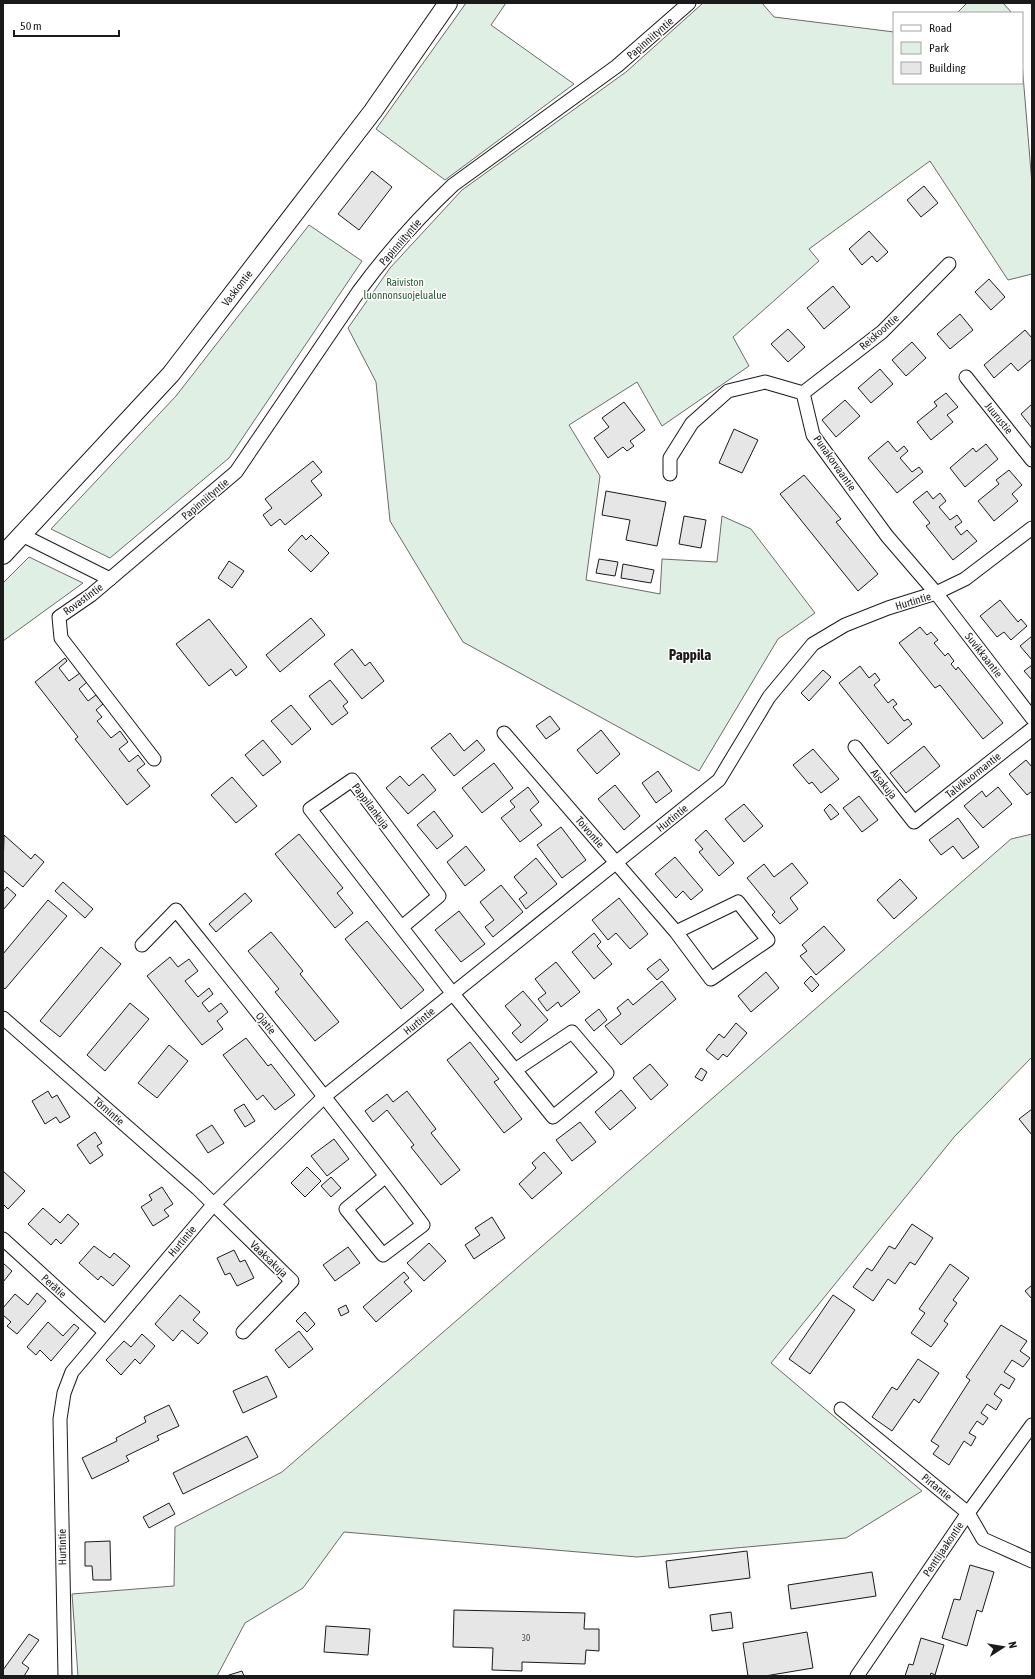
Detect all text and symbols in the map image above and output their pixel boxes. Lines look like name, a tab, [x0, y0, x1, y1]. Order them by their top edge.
scale bar	[14, 12, 119, 38]
legend	[893, 12, 1023, 84]
street label: Papinniityntie	[624, 15, 676, 61]
text: 50 m	[20, 19, 42, 33]
text: Road	[929, 21, 952, 35]
text: Park	[929, 41, 950, 55]
text: Building	[929, 61, 967, 75]
street label: Papinniityntie	[377, 216, 423, 268]
street label: Vaskiontie	[219, 268, 255, 308]
park label: Raiviston luonnonsuojelualue	[363, 276, 447, 301]
street label: Reiskoontie	[857, 312, 901, 352]
street label: Juurustie	[983, 400, 1015, 436]
street label: Punakorvaantie	[811, 433, 859, 493]
street label: Papinniityntie	[179, 476, 231, 522]
street label: Rovastintie	[61, 581, 105, 617]
street label: Hurtintie	[894, 590, 932, 612]
street label: Suvikkaantie	[963, 630, 1005, 680]
district label: Pappila	[669, 646, 711, 663]
street label: Talvikuormantie	[943, 750, 1003, 800]
street label: Aisakuja	[869, 767, 899, 801]
street label: Pappilankuja	[350, 781, 392, 831]
street label: Hurtintie	[654, 802, 690, 834]
street label: Toivontie	[573, 814, 607, 850]
street label: Hurtintie	[401, 1005, 437, 1037]
street label: Ojatie	[254, 1010, 278, 1036]
street label: Törnintie	[91, 1095, 127, 1127]
street label: Hurtintie	[166, 1223, 198, 1259]
street label: Vaaksakuja	[248, 1238, 290, 1280]
street label: Perätie	[39, 1272, 69, 1300]
street label: Pirtantie	[920, 1471, 954, 1503]
street label: Penttijaakontie	[920, 1520, 966, 1578]
street label: Hurtintie	[56, 1529, 68, 1565]
north arrow	[983, 1627, 1023, 1667]
house number: 30	[522, 1633, 530, 1643]
text: N	[1006, 1640, 1019, 1649]

